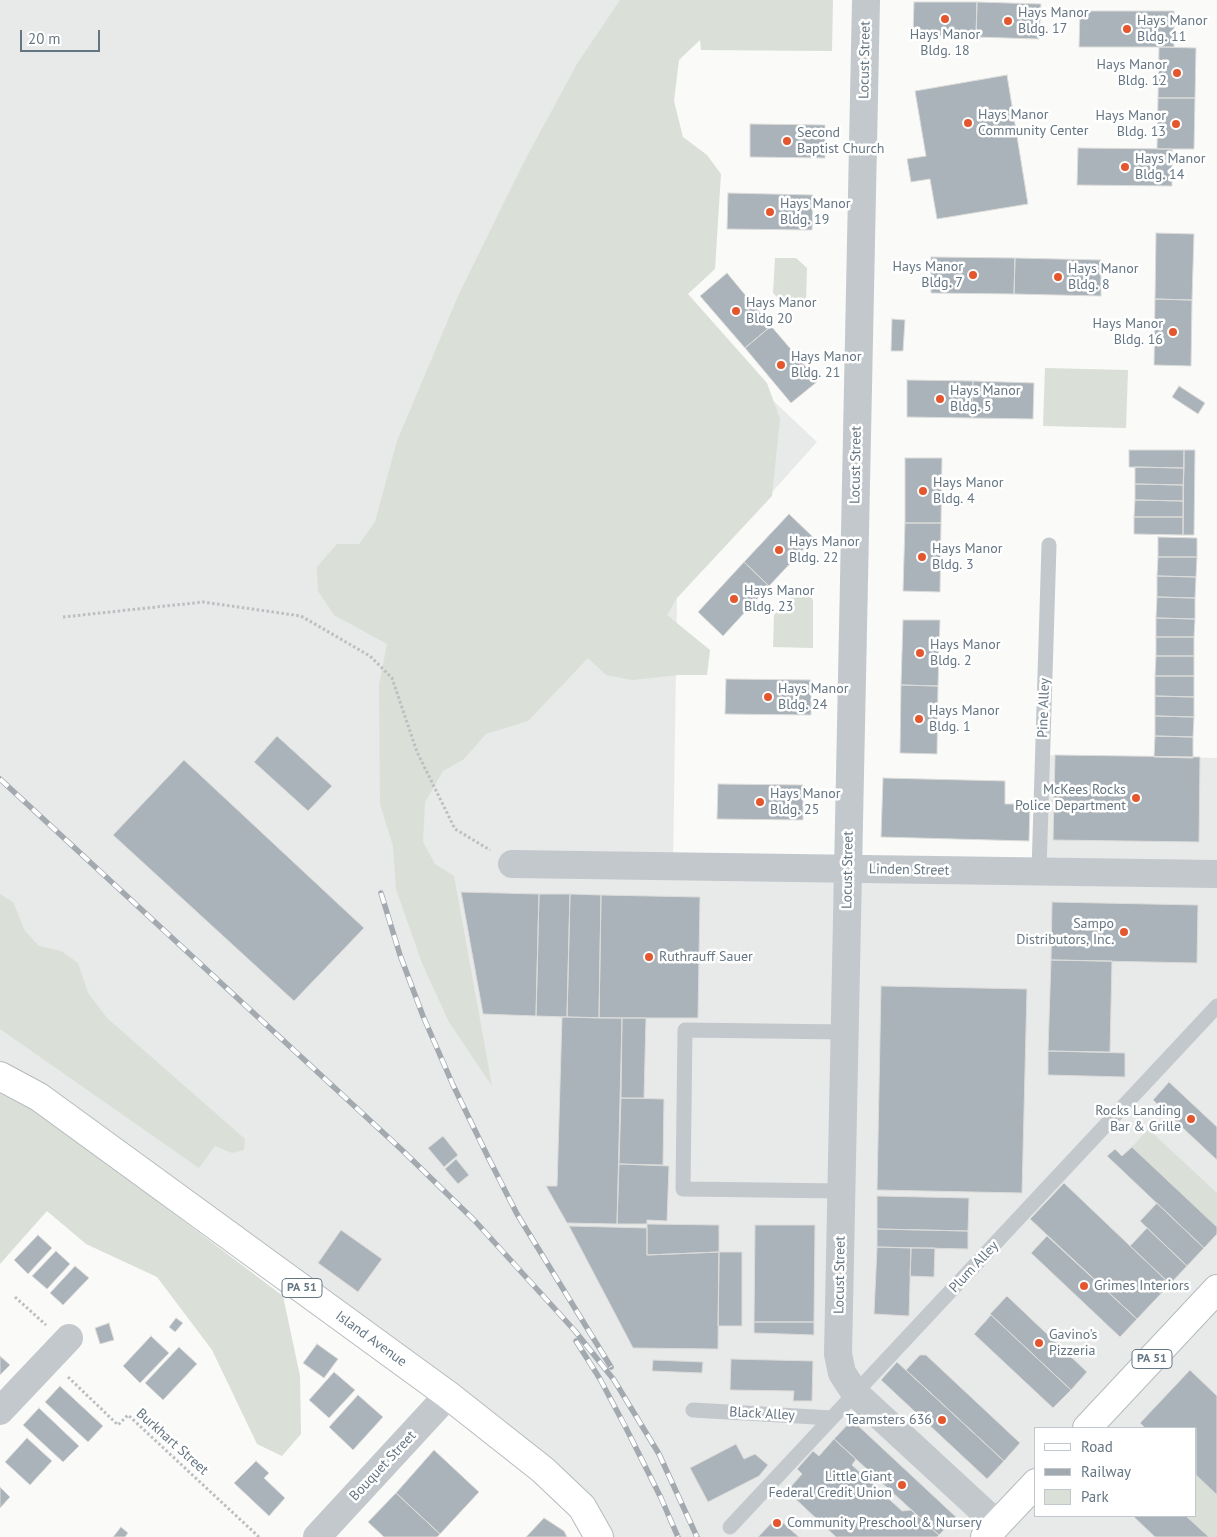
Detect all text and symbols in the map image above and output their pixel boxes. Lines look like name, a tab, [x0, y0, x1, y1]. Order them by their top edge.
place label: Hays Manor Bldg. 17	[1018, 5, 1088, 38]
marker: Hays Manor Bldg. 18	[939, 13, 951, 25]
place label: Hays Manor Bldg. 11	[1137, 13, 1207, 46]
marker: Hays Manor Bldg. 17	[1002, 15, 1014, 27]
scale bar	[22, 20, 102, 52]
street label: Locust Street	[856, 21, 874, 99]
marker: Hays Manor Bldg. 11	[1121, 23, 1133, 35]
place label: Hays Manor Bldg. 18	[910, 27, 980, 59]
text: 20 m	[28, 29, 61, 48]
place label: Hays Manor Bldg. 12	[1097, 57, 1167, 90]
marker: Hays Manor Bldg. 12	[1171, 67, 1183, 79]
place label: Hays Manor Community Center	[978, 107, 1088, 140]
place label: Hays Manor Bldg. 13	[1096, 108, 1166, 140]
marker: Hays Manor Community Center	[962, 117, 974, 129]
marker: Hays Manor Bldg. 13	[1170, 118, 1182, 130]
place label: Second Baptist Church	[797, 125, 884, 158]
marker: Second Baptist Church	[781, 135, 793, 147]
place label: Hays Manor Bldg. 14	[1135, 151, 1205, 184]
marker: Hays Manor Bldg. 14	[1119, 161, 1131, 173]
place label: Hays Manor Bldg. 19	[780, 196, 850, 228]
marker: Hays Manor Bldg. 19	[764, 206, 776, 218]
place label: Hays Manor Bldg. 7	[893, 259, 963, 292]
place label: Hays Manor Bldg. 8	[1068, 261, 1138, 294]
marker: Hays Manor Bldg. 7	[967, 269, 979, 281]
marker: Hays Manor Bldg. 8	[1052, 271, 1064, 283]
place label: Hays Manor Bldg 20	[746, 295, 816, 328]
marker: Hays Manor Bldg 20	[730, 305, 742, 317]
place label: Hays Manor Bldg. 16	[1093, 316, 1163, 348]
marker: Hays Manor Bldg. 16	[1167, 326, 1179, 338]
place label: Hays Manor Bldg. 21	[791, 349, 861, 382]
marker: Hays Manor Bldg. 21	[775, 359, 787, 371]
place label: Hays Manor Bldg. 5	[950, 383, 1020, 416]
marker: Hays Manor Bldg. 5	[934, 393, 946, 405]
street label: Locust Street	[847, 426, 865, 504]
place label: Hays Manor Bldg. 4	[933, 475, 1003, 508]
marker: Hays Manor Bldg. 4	[917, 485, 929, 497]
place label: Hays Manor Bldg. 22	[789, 534, 859, 566]
place label: Hays Manor Bldg. 3	[932, 541, 1002, 574]
marker: Hays Manor Bldg. 22	[773, 544, 785, 556]
marker: Hays Manor Bldg. 3	[916, 551, 928, 563]
place label: Hays Manor Bldg. 23	[744, 583, 814, 616]
marker: Hays Manor Bldg. 23	[728, 593, 740, 605]
place label: Hays Manor Bldg. 2	[930, 637, 1000, 670]
marker: Hays Manor Bldg. 2	[914, 647, 926, 659]
street label: Pine Alley	[1035, 678, 1053, 738]
place label: Hays Manor Bldg. 24	[778, 681, 848, 714]
marker: Hays Manor Bldg. 24	[762, 691, 774, 703]
place label: Hays Manor Bldg. 1	[929, 703, 999, 736]
marker: Hays Manor Bldg. 1	[913, 713, 925, 725]
place label: McKees Rocks Police Department	[1015, 782, 1126, 814]
place label: Hays Manor Bldg. 25	[770, 786, 840, 819]
marker: McKees Rocks Police Department	[1130, 792, 1142, 804]
marker: Hays Manor Bldg. 25	[754, 796, 766, 808]
street label: Locust Street	[839, 831, 857, 909]
street label: Linden Street	[869, 861, 949, 879]
place label: Sampo Distributors, Inc.	[1016, 916, 1114, 949]
marker: Sampo Distributors, Inc.	[1118, 926, 1130, 938]
place label: Ruthrauff Sauer	[659, 949, 753, 965]
marker: Ruthrauff Sauer	[643, 951, 655, 963]
place label: Rocks Landing Bar & Grille	[1095, 1103, 1181, 1136]
marker: Rocks Landing Bar & Grille	[1185, 1113, 1197, 1125]
street label: Locust Street	[831, 1236, 849, 1314]
street label: Plum Alley	[946, 1238, 1002, 1296]
road number: PA 51	[282, 1278, 322, 1298]
place label: Grimes Interiors	[1094, 1278, 1189, 1294]
marker: Grimes Interiors	[1078, 1280, 1090, 1292]
street label: Island Avenue	[332, 1308, 410, 1370]
place label: Gavino's Pizzeria	[1049, 1327, 1098, 1360]
marker: Gavino's Pizzeria	[1033, 1337, 1045, 1349]
road number: PA 51	[1132, 1350, 1172, 1368]
street label: Black Alley	[729, 1404, 795, 1424]
street label: Burkhart Street	[132, 1405, 212, 1479]
place label: Teamsters 636	[846, 1412, 932, 1428]
marker: Teamsters 636	[936, 1414, 948, 1426]
street label: Bouquet Street	[346, 1427, 420, 1505]
legend	[1034, 1427, 1197, 1517]
text: Road	[1081, 1437, 1113, 1456]
text: Railway	[1081, 1462, 1131, 1481]
place label: Little Giant Federal Credit Union	[768, 1469, 892, 1501]
marker: Little Giant Federal Credit Union	[896, 1479, 908, 1491]
text: Park	[1081, 1487, 1109, 1506]
place label: Community Preschool & Nursery	[787, 1515, 982, 1531]
marker: Community Preschool & Nursery	[771, 1517, 783, 1529]

